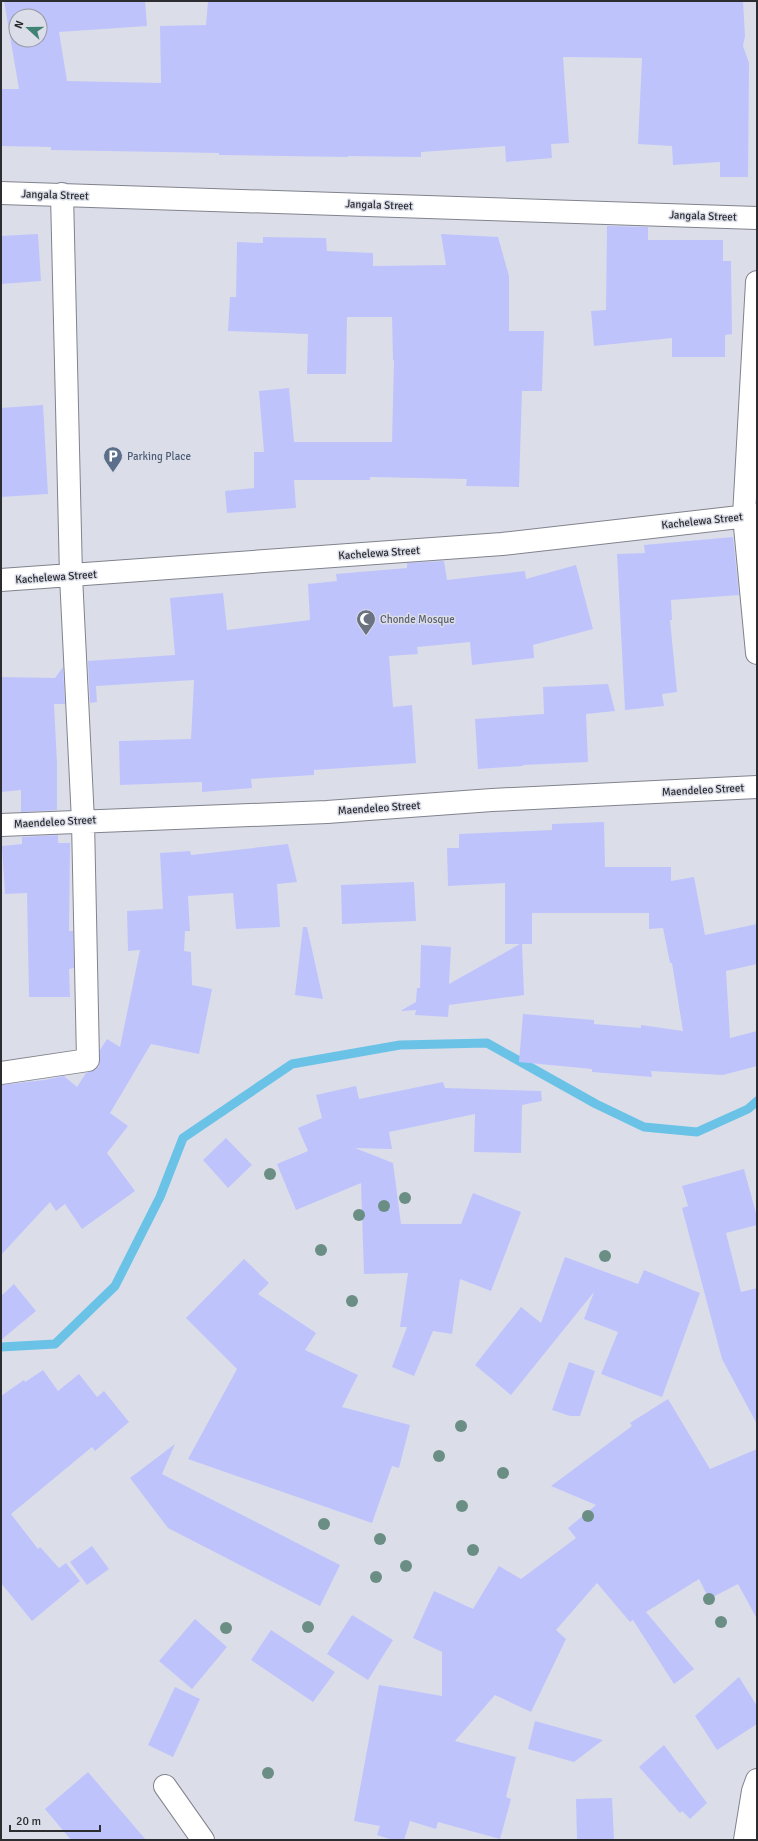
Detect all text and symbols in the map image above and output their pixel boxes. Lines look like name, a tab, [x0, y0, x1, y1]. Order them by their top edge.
north arrow	[8, 8, 48, 48]
text: N	[12, 19, 27, 30]
street label: Jangala Street	[21, 187, 89, 203]
street label: Jangala Street	[345, 197, 413, 213]
street label: Jangala Street	[669, 208, 737, 224]
parking icon: Parking Place	[102, 445, 124, 473]
place label: Parking Place	[127, 450, 191, 463]
street label: Kachelewa Street	[661, 510, 743, 532]
street label: Kachelewa Street	[338, 544, 420, 562]
street label: Kachelewa Street	[15, 568, 97, 586]
mosque icon: Chonde Mosque	[355, 608, 377, 636]
place label: Chonde Mosque	[380, 613, 455, 626]
street label: Maendeleo Street	[661, 781, 745, 799]
street label: Maendeleo Street	[337, 799, 421, 817]
street label: Maendeleo Street	[13, 813, 97, 831]
scale bar	[10, 1807, 100, 1833]
text: 20 m	[16, 1814, 41, 1829]

